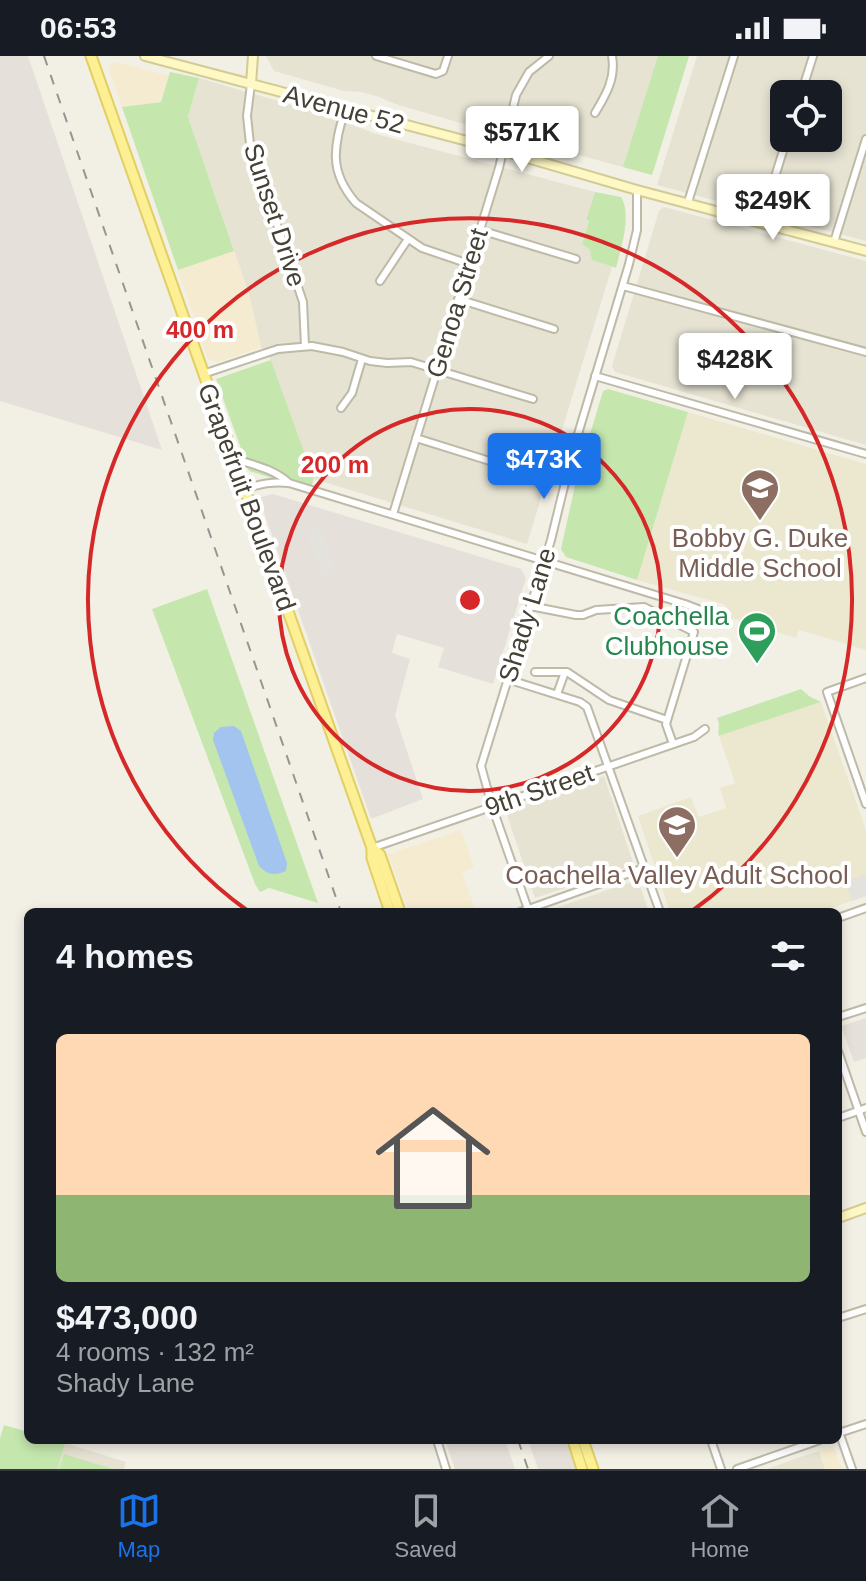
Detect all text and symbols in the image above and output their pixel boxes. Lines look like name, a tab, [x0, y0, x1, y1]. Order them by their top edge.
text: 06:53	[40, 11, 117, 44]
street label: Avenue 52	[280, 78, 408, 140]
map controls	[770, 80, 842, 152]
button: locate	[770, 80, 842, 152]
pin: $571K	[466, 106, 578, 174]
text: $571K	[484, 117, 560, 147]
street label: Sunset Drive	[238, 140, 312, 290]
pin: $249K	[717, 174, 829, 242]
text: $249K	[735, 185, 811, 215]
street label: Genoa Street	[420, 224, 494, 381]
text: 400 m	[166, 316, 234, 343]
pin: $428K	[679, 333, 791, 401]
text: $428K	[697, 344, 773, 374]
street label: Grapefruit Boulevard	[192, 379, 302, 615]
pin: $473K	[488, 433, 600, 501]
text: $473K	[506, 444, 582, 474]
text: 200 m	[301, 451, 369, 478]
school or university icon: Bobby G. Duke Middle School	[739, 467, 781, 522]
place label: Bobby G. Duke Middle School	[672, 523, 848, 583]
street label: Shady Lane	[492, 544, 562, 686]
centre of rings	[456, 586, 484, 614]
place label: Coachella Clubhouse	[605, 601, 730, 661]
sports icon: Coachella Clubhouse	[736, 610, 778, 665]
street label: 9th Street	[481, 757, 598, 823]
school or university icon: Coachella Valley Adult School	[656, 804, 698, 859]
place label: Coachella Valley Adult School	[505, 860, 849, 890]
icon: filters	[766, 934, 810, 978]
text: 4 homes	[56, 937, 194, 975]
icon: home	[361, 1086, 505, 1230]
text: $473,000	[56, 1298, 198, 1336]
text: 4 rooms · 132 m²	[56, 1337, 254, 1367]
text: Shady Lane	[56, 1368, 195, 1398]
tab: Map	[117, 1489, 161, 1563]
tab: Saved	[394, 1489, 457, 1563]
tab: Home	[690, 1489, 749, 1563]

